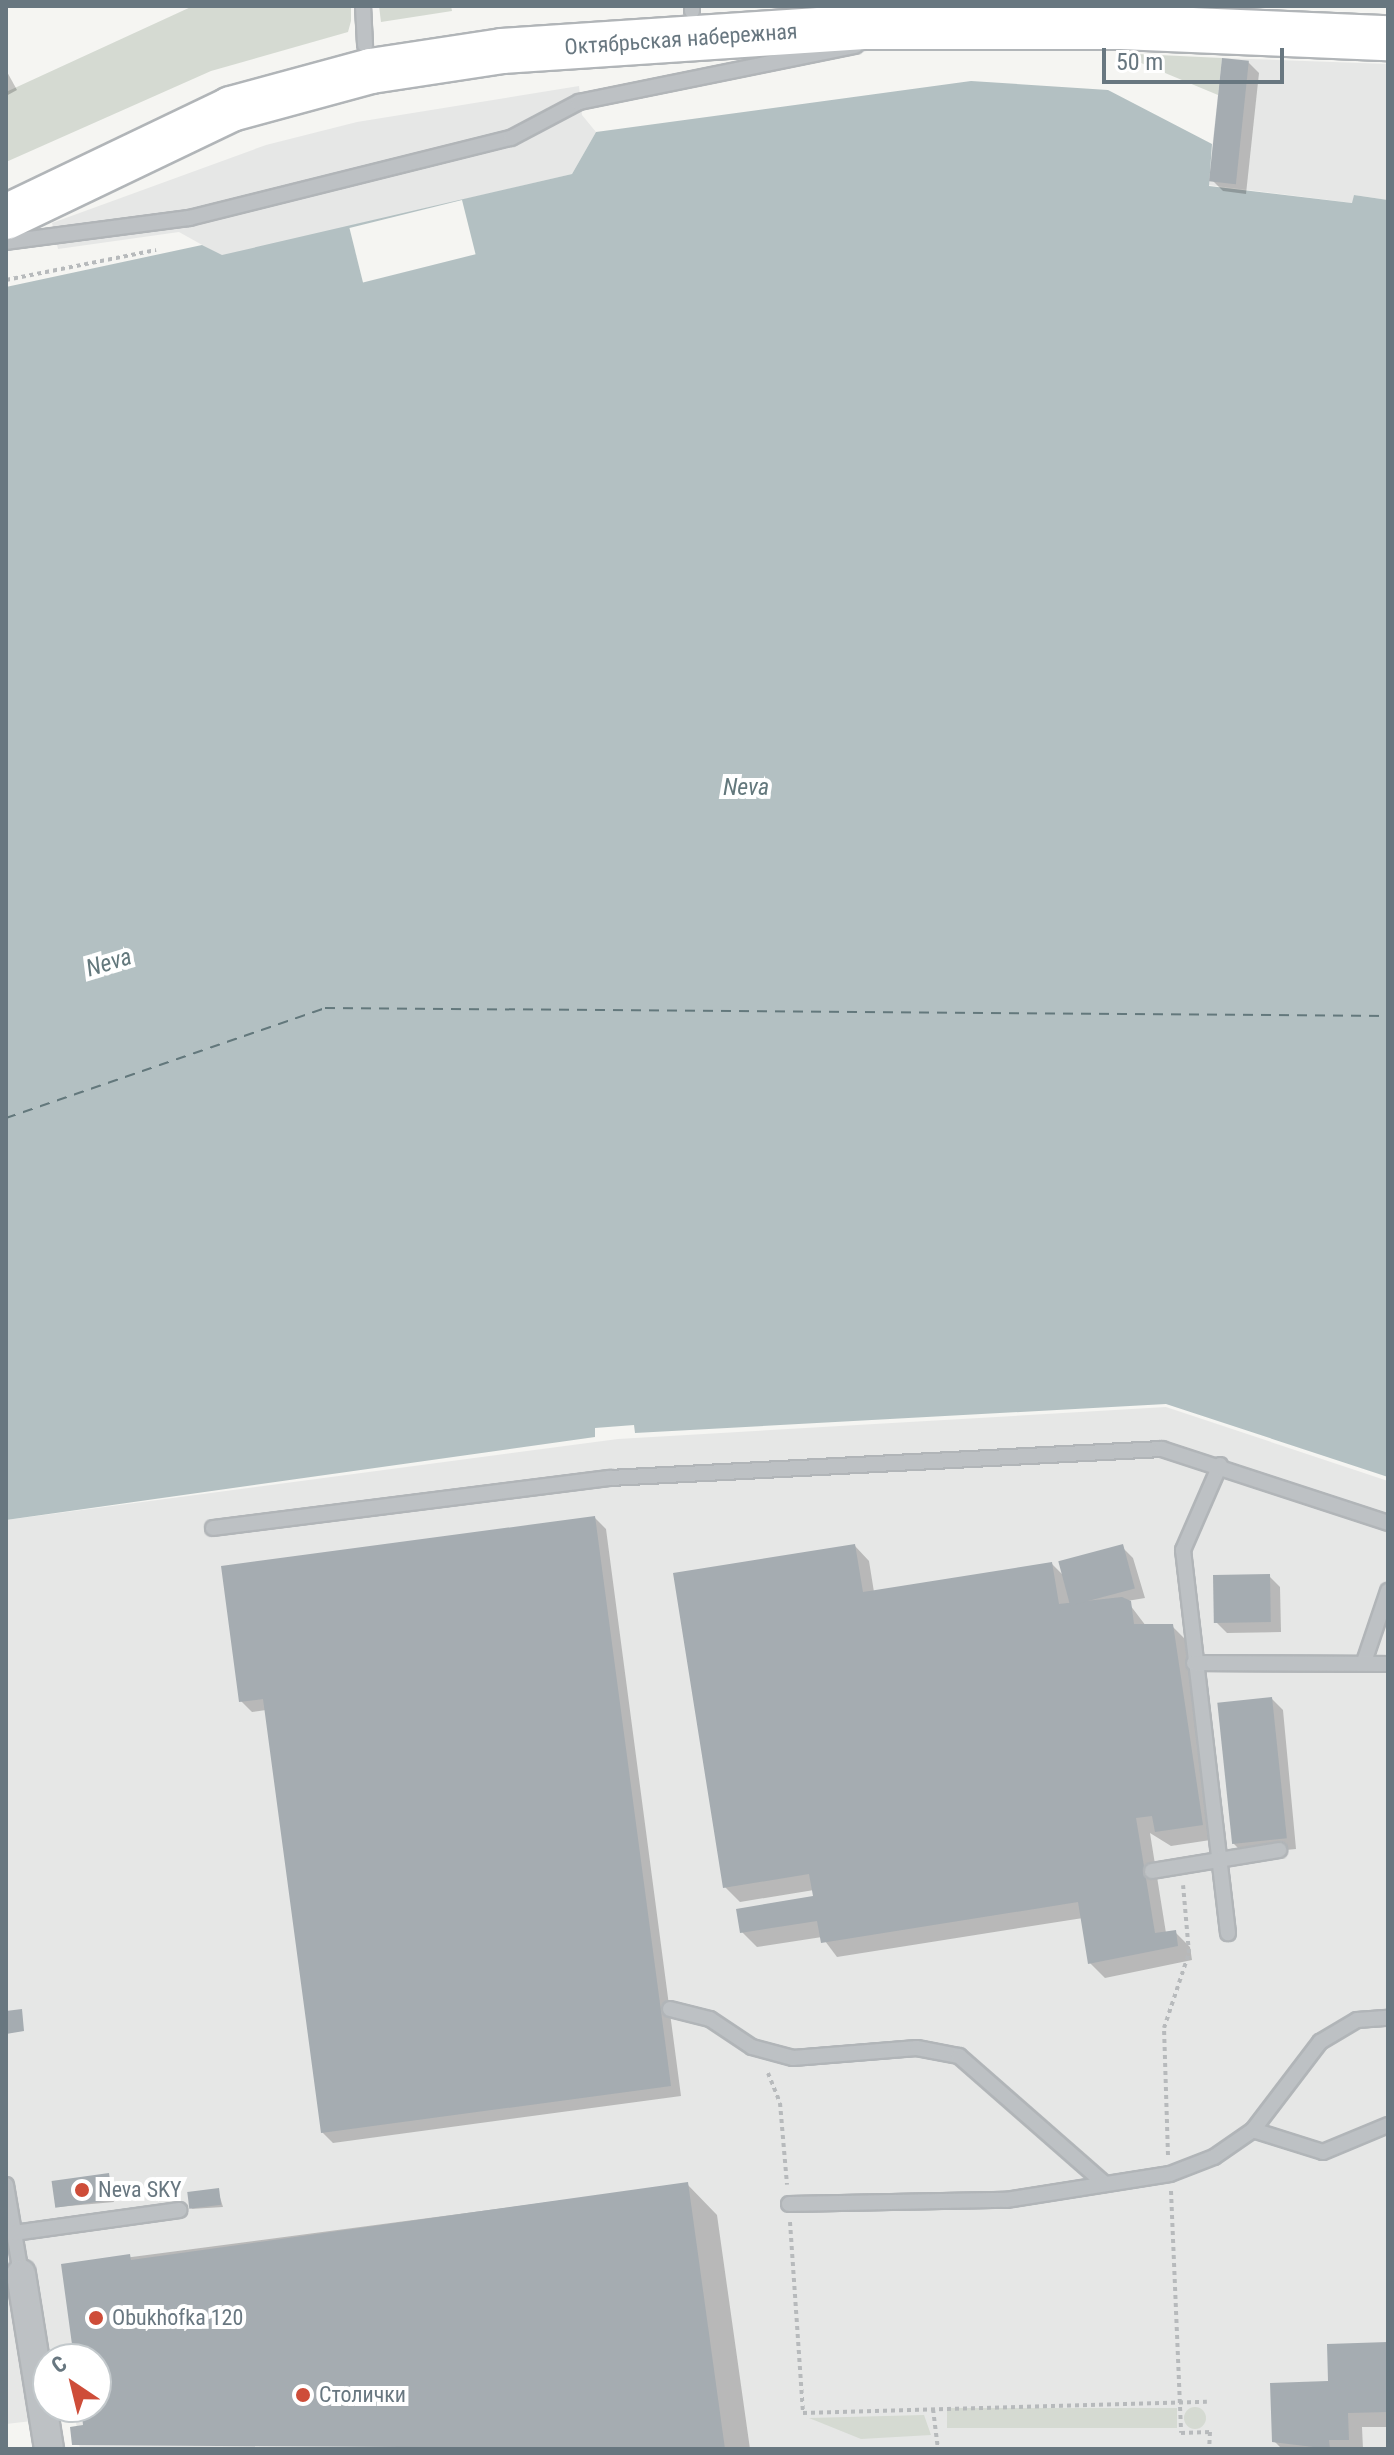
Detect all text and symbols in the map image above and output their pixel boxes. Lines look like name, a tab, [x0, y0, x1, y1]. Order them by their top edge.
street label: Октябрьская набережная	[564, 18, 798, 60]
scale bar	[1106, 32, 1288, 82]
text: 50 m	[1116, 48, 1163, 76]
water label: Neva	[723, 774, 769, 802]
water label: Neva	[83, 942, 135, 984]
place label: Neva SKY	[98, 2177, 182, 2203]
marker: Neva SKY	[73, 2181, 91, 2199]
place label: Obukhofka 120	[112, 2305, 243, 2331]
marker: Obukhofka 120	[87, 2309, 105, 2327]
north arrow	[32, 2343, 112, 2423]
text: С	[47, 2351, 71, 2378]
place label: Столички	[319, 2382, 406, 2408]
marker: Столички	[294, 2386, 312, 2404]

